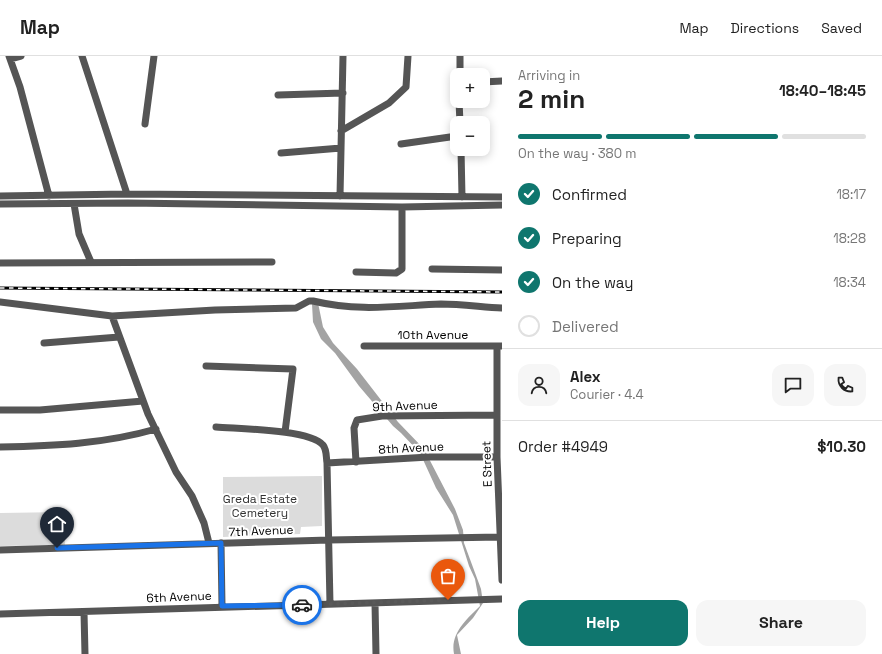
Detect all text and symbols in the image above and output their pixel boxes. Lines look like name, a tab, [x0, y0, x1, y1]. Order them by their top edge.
text: Map	[20, 15, 60, 40]
text: Map	[679, 19, 709, 37]
text: Directions	[731, 19, 799, 37]
text: Saved	[821, 19, 862, 37]
text: Arriving in	[518, 67, 580, 84]
map controls	[450, 68, 490, 156]
button: +	[450, 68, 490, 108]
text: 18:40–18:45	[779, 81, 866, 100]
text: 2 min	[518, 82, 585, 116]
button: −	[450, 116, 490, 156]
text: On the way · 380 m	[518, 145, 636, 162]
icon: check	[518, 183, 540, 205]
text: Confirmed	[552, 185, 627, 204]
text: 18:17	[836, 186, 866, 203]
icon: check	[518, 227, 540, 249]
text: Preparing	[552, 229, 622, 248]
text: 18:28	[833, 230, 866, 247]
icon: check	[518, 271, 540, 293]
text: On the way	[552, 273, 633, 292]
text: 18:34	[833, 274, 866, 291]
text: Delivered	[552, 317, 619, 336]
street label: 10th Avenue	[398, 327, 468, 343]
button: person	[518, 364, 560, 406]
button: chat	[772, 364, 814, 406]
button: phone	[824, 364, 866, 406]
text: Alex	[570, 367, 601, 386]
text: Courier · 4.4	[570, 386, 644, 403]
street label: 9th Avenue	[372, 397, 438, 415]
text: Order #4949	[518, 437, 608, 456]
text: $10.30	[817, 437, 866, 456]
street label: 8th Avenue	[378, 438, 444, 458]
street label: E Street	[478, 440, 496, 488]
park label: Greda Estate Cemetery	[223, 491, 297, 521]
pin	[40, 507, 74, 548]
icon: home	[46, 513, 68, 535]
street label: 7th Avenue	[228, 522, 294, 540]
pin	[431, 559, 465, 600]
icon: bag	[437, 565, 459, 587]
courier	[282, 585, 322, 625]
street label: 6th Avenue	[146, 588, 212, 606]
icon: car	[291, 594, 313, 616]
button: Help	[518, 600, 688, 646]
button: Share	[696, 600, 866, 646]

